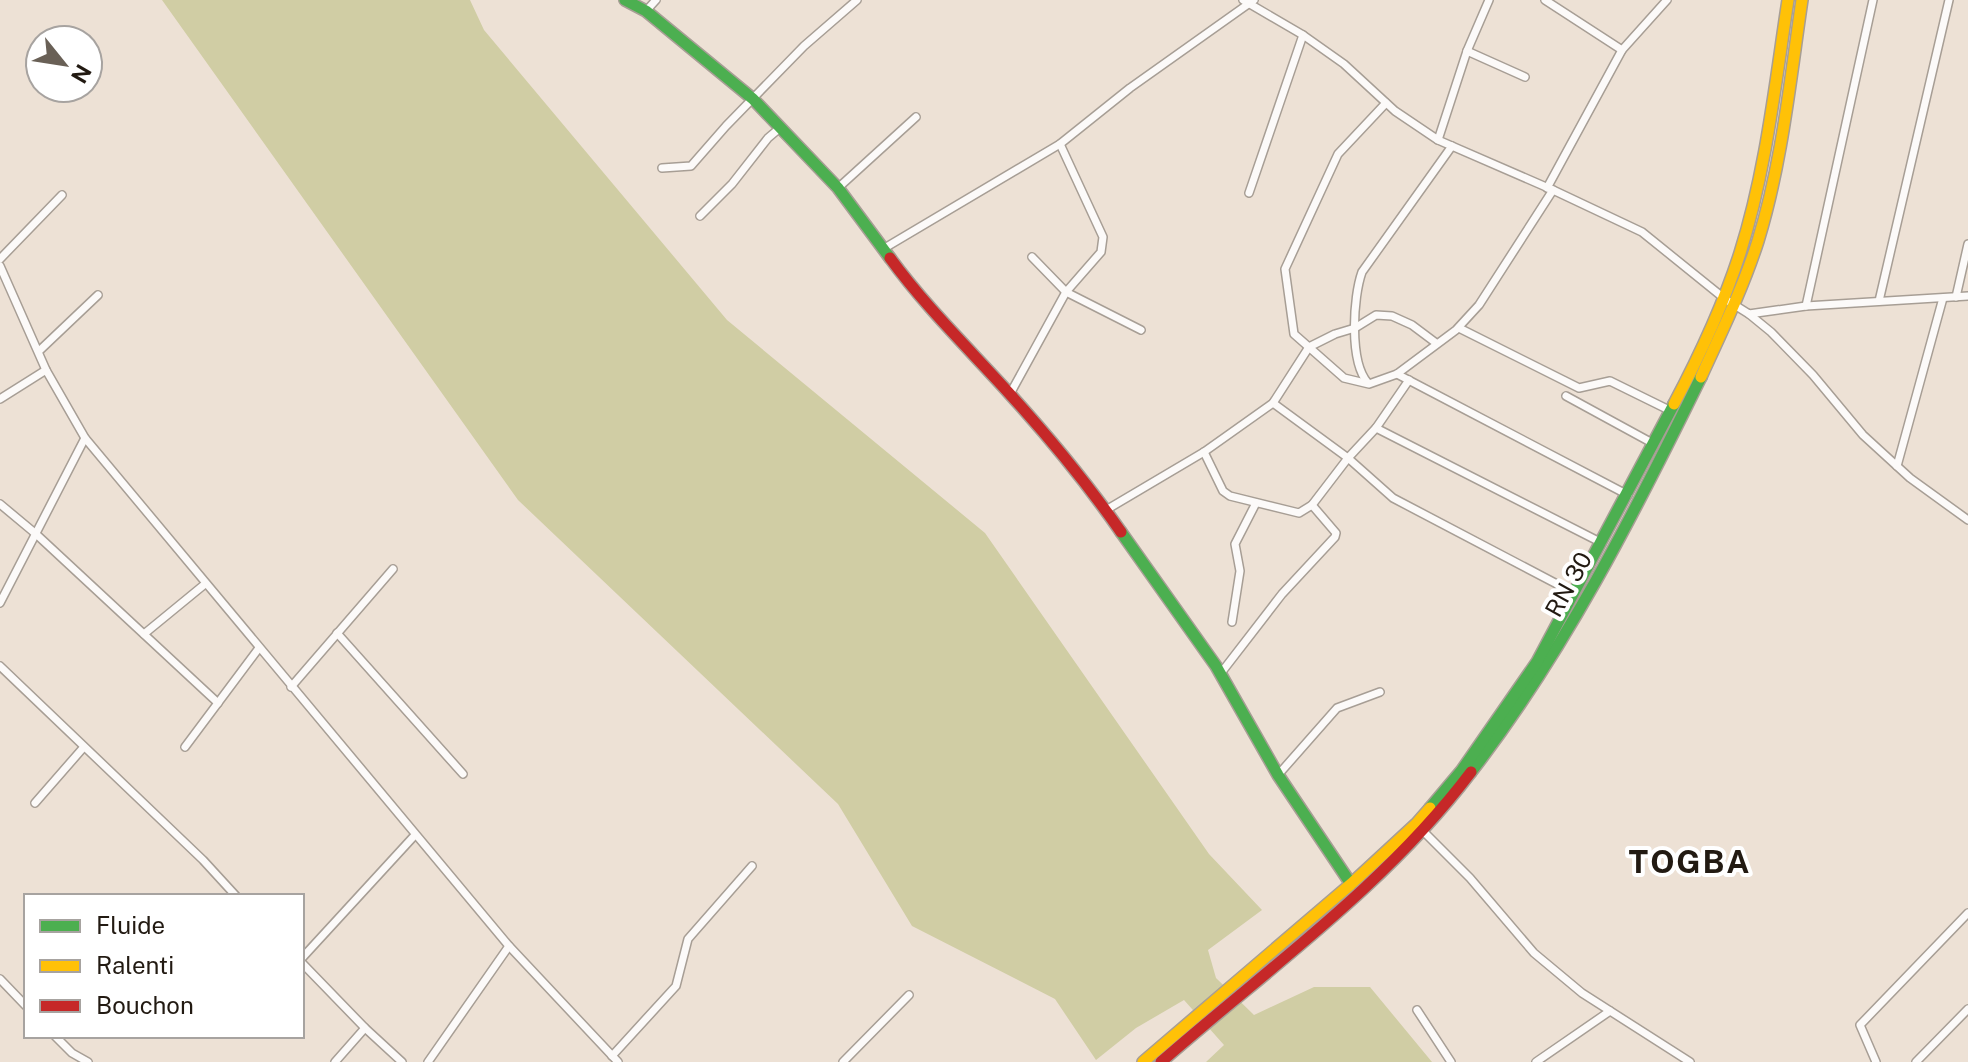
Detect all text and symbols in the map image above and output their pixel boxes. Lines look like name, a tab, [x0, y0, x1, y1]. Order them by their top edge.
north arrow	[24, 24, 104, 104]
text: N	[66, 60, 97, 88]
street label: RN 30	[1539, 547, 1597, 621]
district label: TOGBA	[1629, 843, 1751, 880]
legend	[24, 894, 304, 1038]
text: Fluide	[96, 911, 165, 939]
text: Ralenti	[96, 951, 174, 979]
text: Bouchon	[96, 991, 194, 1019]

